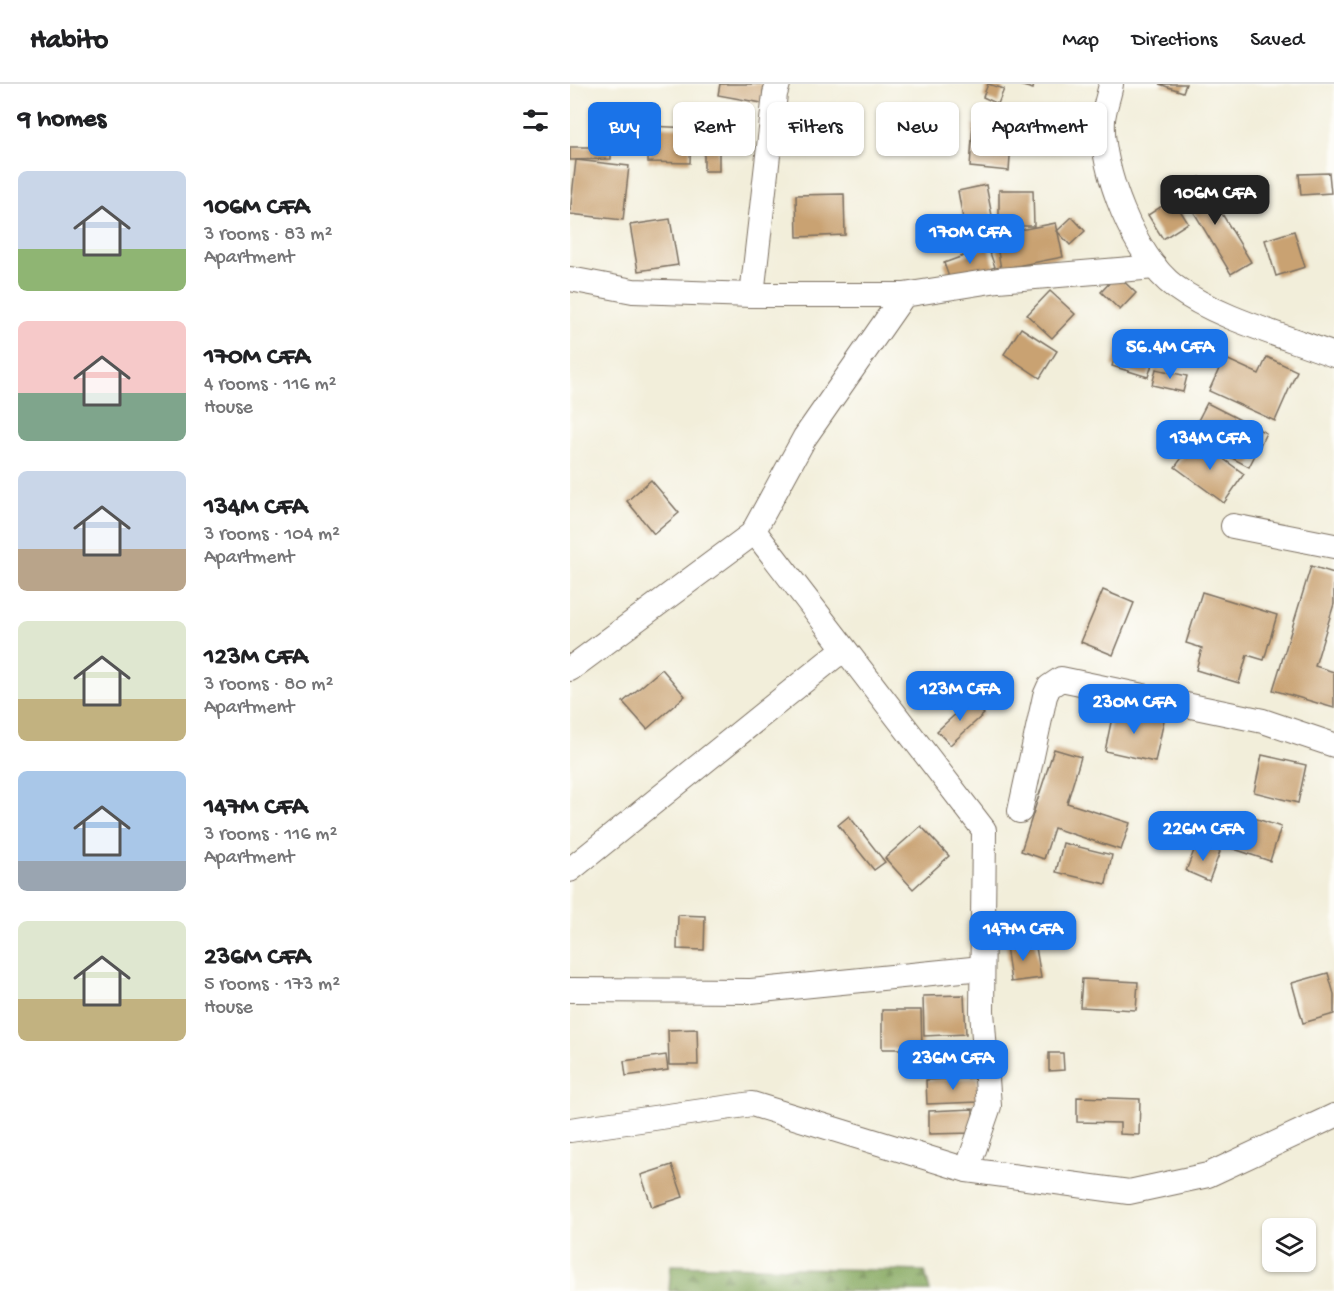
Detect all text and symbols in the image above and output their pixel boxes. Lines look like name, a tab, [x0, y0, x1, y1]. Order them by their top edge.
text: Habito	[30, 25, 108, 58]
text: Map	[1062, 29, 1099, 54]
text: Directions	[1132, 29, 1217, 54]
text: Saved	[1250, 29, 1304, 54]
chip: Buy	[588, 102, 661, 156]
chip: Rent	[673, 102, 755, 156]
chip: Filters	[767, 102, 864, 156]
chip: New	[876, 102, 959, 156]
chip: Apartment	[971, 102, 1107, 156]
icon: filters	[519, 104, 552, 137]
text: 9 homes	[18, 105, 106, 136]
pin: 106M CFA	[1153, 175, 1277, 226]
text: 106M CFA	[1174, 183, 1256, 206]
text: 106M CFA	[204, 193, 309, 224]
icon: home	[66, 195, 138, 267]
pin: 170M CFA	[908, 214, 1032, 265]
text: 170M CFA	[929, 222, 1011, 245]
text: 3 rooms · 83 m²	[204, 224, 332, 247]
text: Apartment	[204, 247, 294, 270]
pin: 56.4M CFA	[1101, 329, 1239, 380]
text: 56.4M CFA	[1126, 337, 1214, 360]
text: 170M CFA	[204, 343, 310, 374]
icon: home	[66, 345, 138, 417]
text: 4 rooms · 116 m²	[204, 374, 337, 397]
text: House	[204, 397, 253, 420]
pin: 134M CFA	[1148, 420, 1272, 471]
text: 134M CFA	[1170, 428, 1250, 451]
text: 134M CFA	[204, 493, 307, 524]
icon: home	[66, 495, 138, 567]
text: 3 rooms · 104 m²	[204, 524, 340, 547]
text: Apartment	[204, 547, 294, 570]
text: 123M CFA	[204, 643, 308, 674]
icon: home	[66, 645, 138, 717]
pin: 123M CFA	[898, 671, 1022, 722]
text: 3 rooms · 80 m²	[204, 674, 333, 697]
text: 123M CFA	[920, 679, 1000, 702]
pin: 230M CFA	[1072, 684, 1196, 735]
text: 230M CFA	[1092, 692, 1176, 715]
text: Apartment	[204, 697, 294, 720]
text: 147M CFA	[204, 793, 307, 824]
icon: home	[66, 795, 138, 867]
pin: 226M CFA	[1141, 811, 1265, 862]
text: 226M CFA	[1162, 819, 1244, 842]
text: 3 rooms · 116 m²	[204, 824, 337, 847]
text: Apartment	[204, 847, 294, 870]
pin: 147M CFA	[961, 911, 1085, 962]
text: 147M CFA	[983, 919, 1063, 942]
text: 236M CFA	[204, 943, 310, 974]
icon: home	[66, 945, 138, 1017]
text: 5 rooms · 173 m²	[204, 974, 340, 997]
text: House	[204, 997, 253, 1020]
pin: 236M CFA	[891, 1040, 1015, 1091]
text: 236M CFA	[912, 1048, 994, 1071]
map controls	[1262, 1218, 1316, 1272]
button: layers	[1262, 1218, 1316, 1272]

